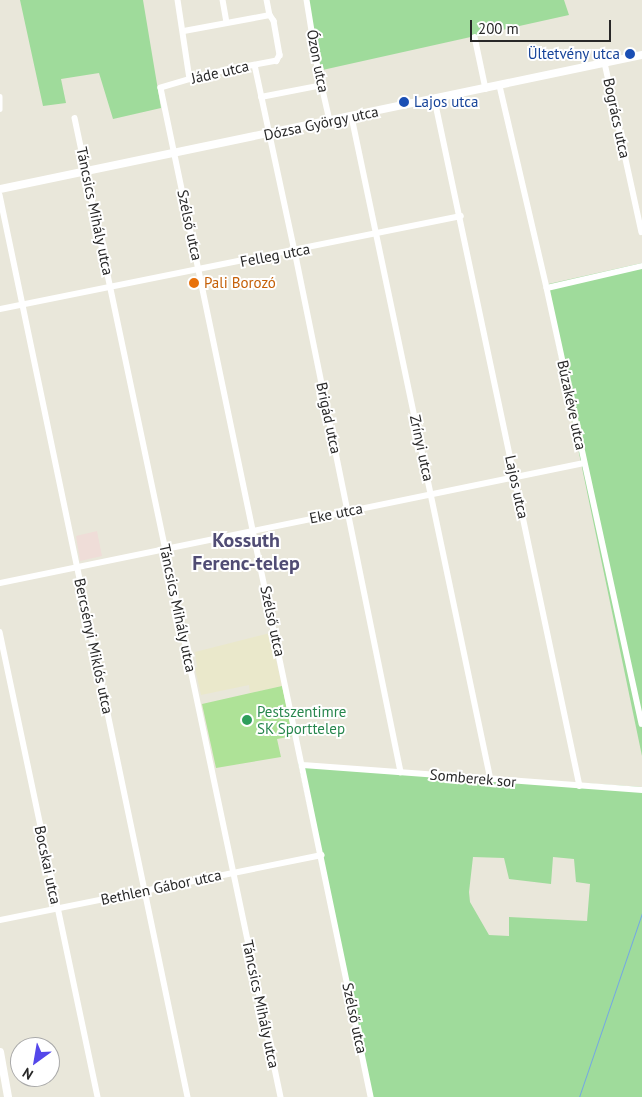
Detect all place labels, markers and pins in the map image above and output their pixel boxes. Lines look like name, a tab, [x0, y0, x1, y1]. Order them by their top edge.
place label: Ültetvény utca	[527, 45, 620, 63]
marker: Ültetvény utca	[624, 48, 636, 60]
place label: Lajos utca	[414, 93, 478, 111]
marker: Lajos utca	[398, 96, 410, 108]
place label: Pali Borozó	[204, 274, 276, 292]
marker: Pali Borozó	[188, 277, 200, 289]
place label: Pestszentimre SK Sporttelep	[257, 702, 346, 737]
marker: Pestszentimre SK Sporttelep	[241, 714, 253, 726]

